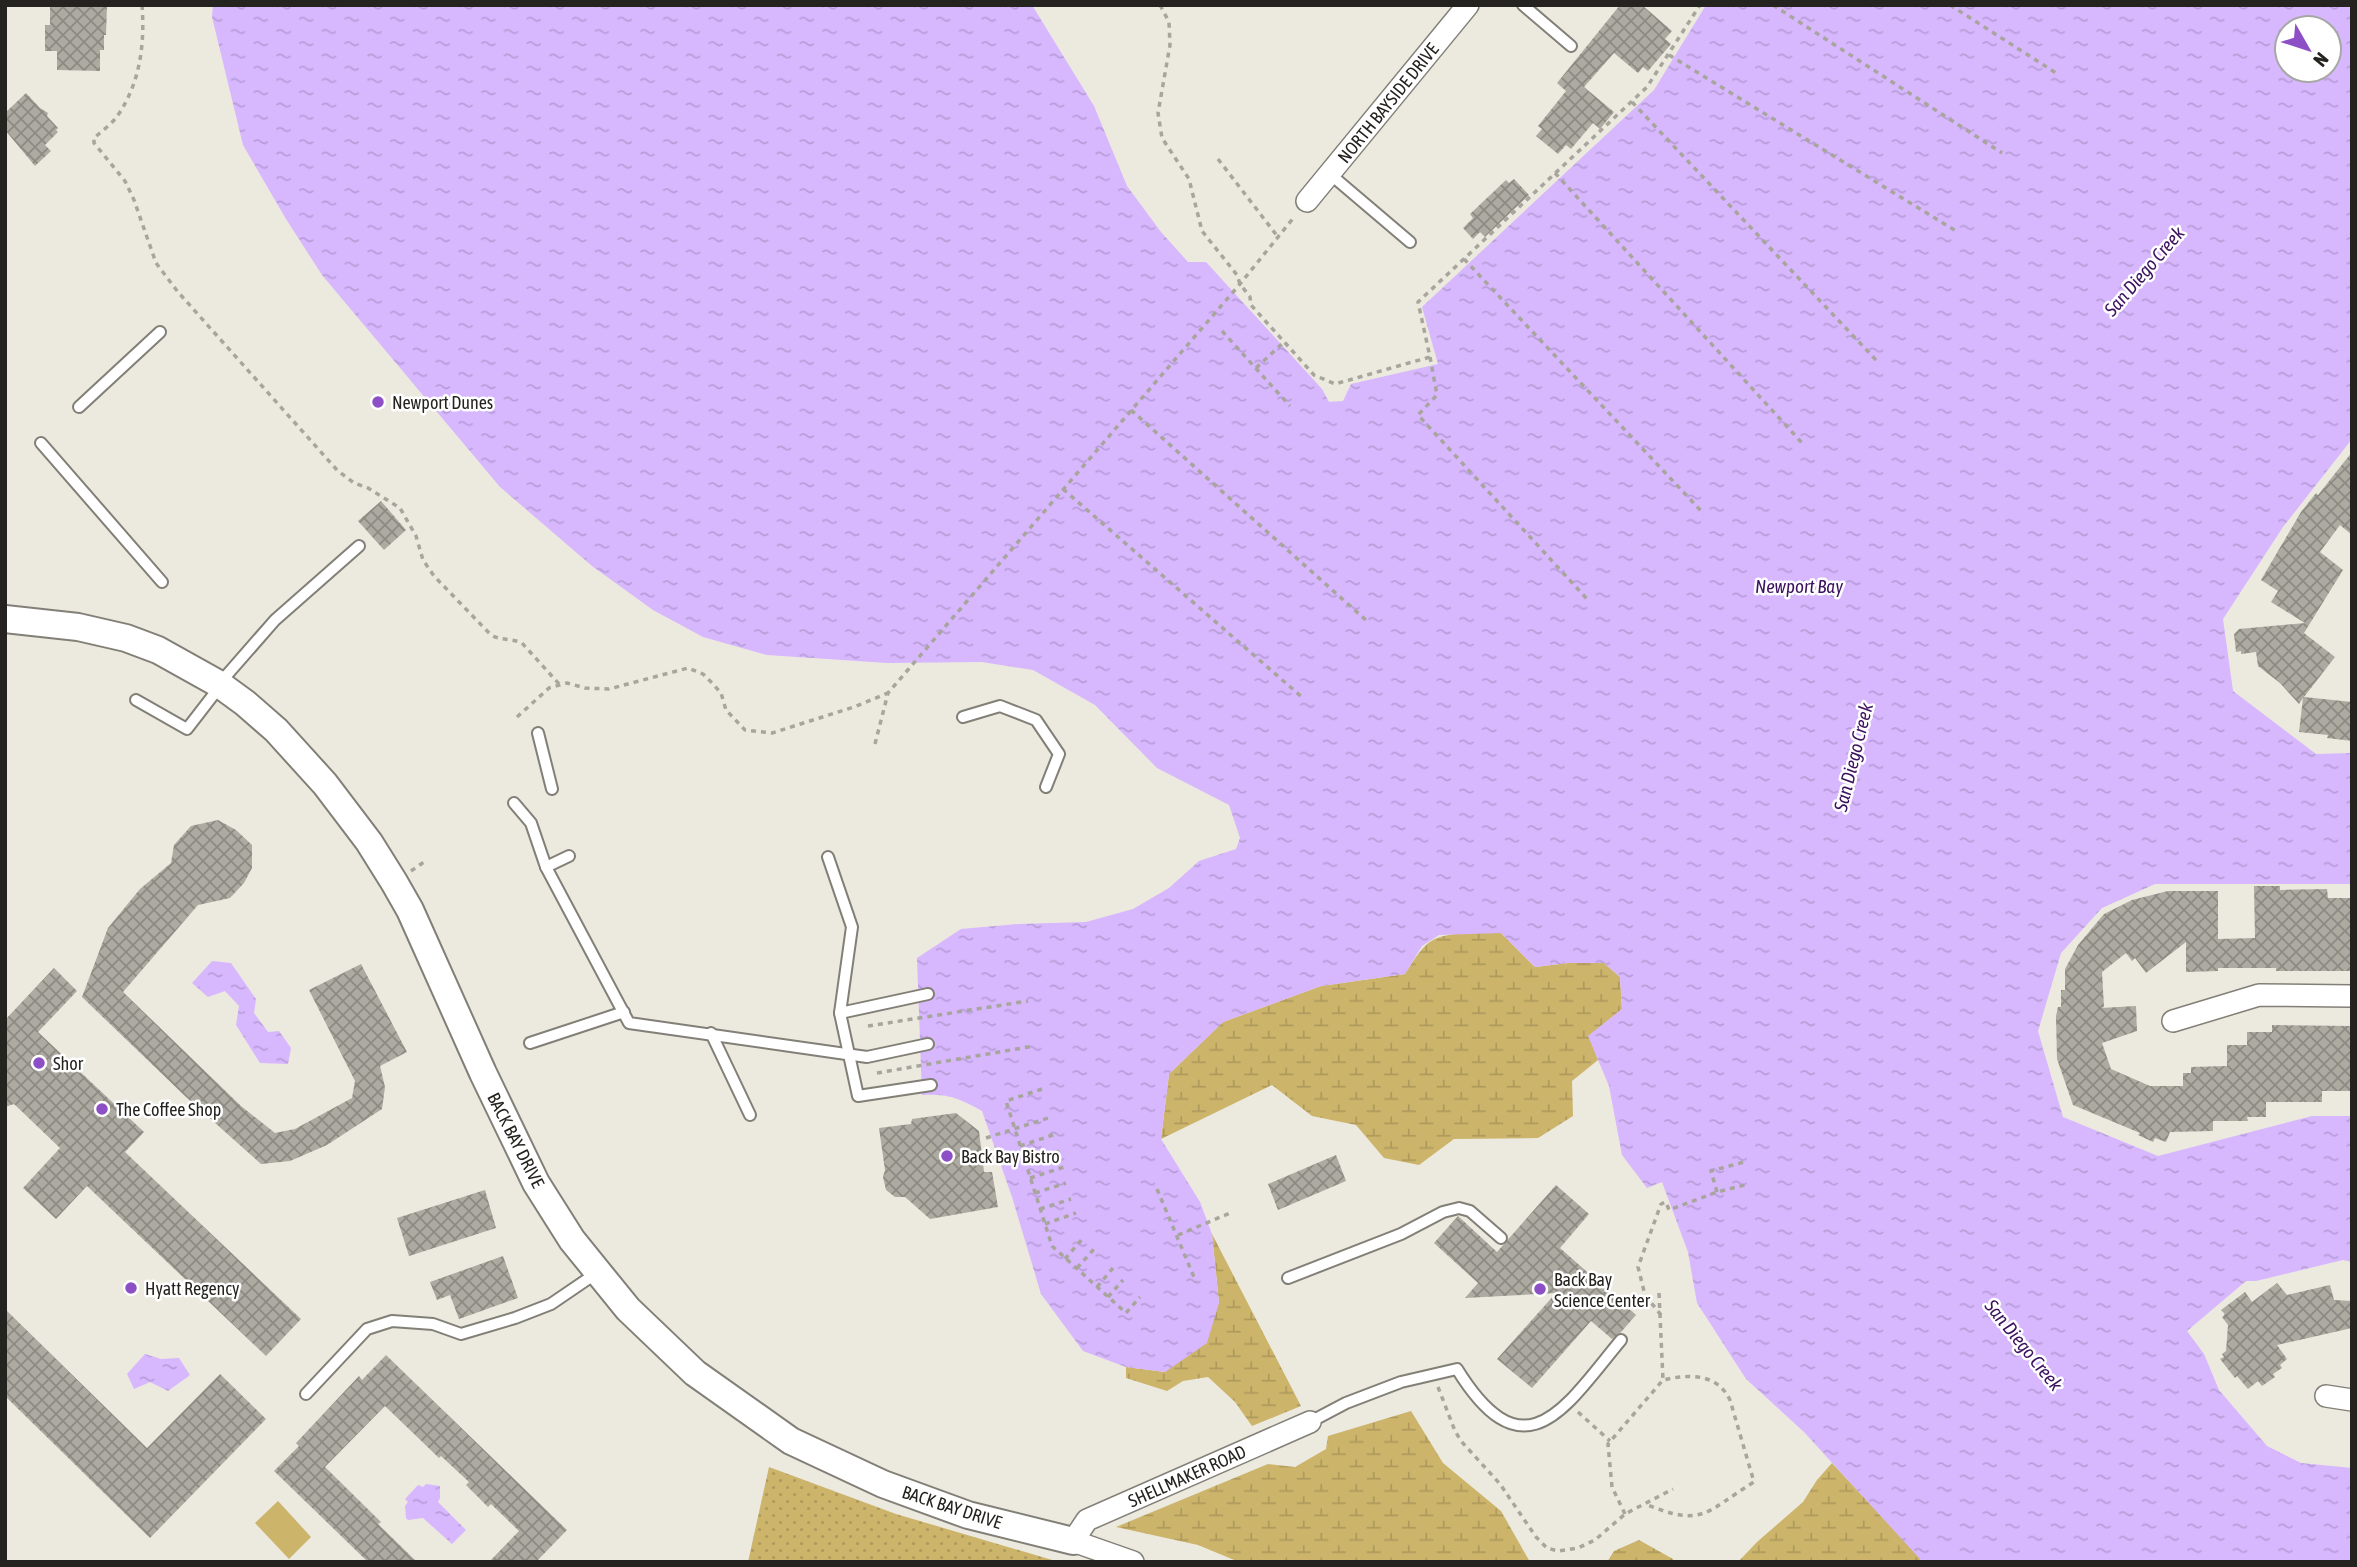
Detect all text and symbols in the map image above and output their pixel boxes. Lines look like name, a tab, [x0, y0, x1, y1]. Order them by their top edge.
north arrow	[2273, 14, 2343, 84]
street label: NORTH BAYSIDE DRIVE	[1333, 39, 1443, 167]
text: N	[2309, 48, 2333, 71]
water label: San Diego Creek	[2099, 221, 2189, 321]
place label: Newport Dunes	[392, 392, 493, 413]
marker: Newport Dunes	[370, 394, 386, 410]
water label: Newport Bay	[1755, 575, 1843, 597]
water label: San Diego Creek	[1829, 700, 1877, 814]
place label: Shor	[53, 1053, 84, 1074]
marker: Shor	[31, 1055, 47, 1071]
street label: BACK BAY DRIVE	[483, 1089, 549, 1191]
place label: The Coffee Shop	[116, 1099, 221, 1120]
marker: The Coffee Shop	[94, 1101, 110, 1117]
place label: Back Bay Bistro	[961, 1146, 1060, 1167]
marker: Back Bay Bistro	[939, 1148, 955, 1164]
place label: Back Bay Science Center	[1554, 1269, 1651, 1311]
place label: Hyatt Regency	[145, 1278, 239, 1299]
marker: Hyatt Regency	[123, 1280, 139, 1296]
marker: Back Bay Science Center	[1532, 1281, 1548, 1297]
water label: San Diego Creek	[1980, 1294, 2068, 1395]
street label: SHELLMAKER ROAD	[1125, 1441, 1249, 1511]
street label: BACK BAY DRIVE	[899, 1481, 1005, 1533]

